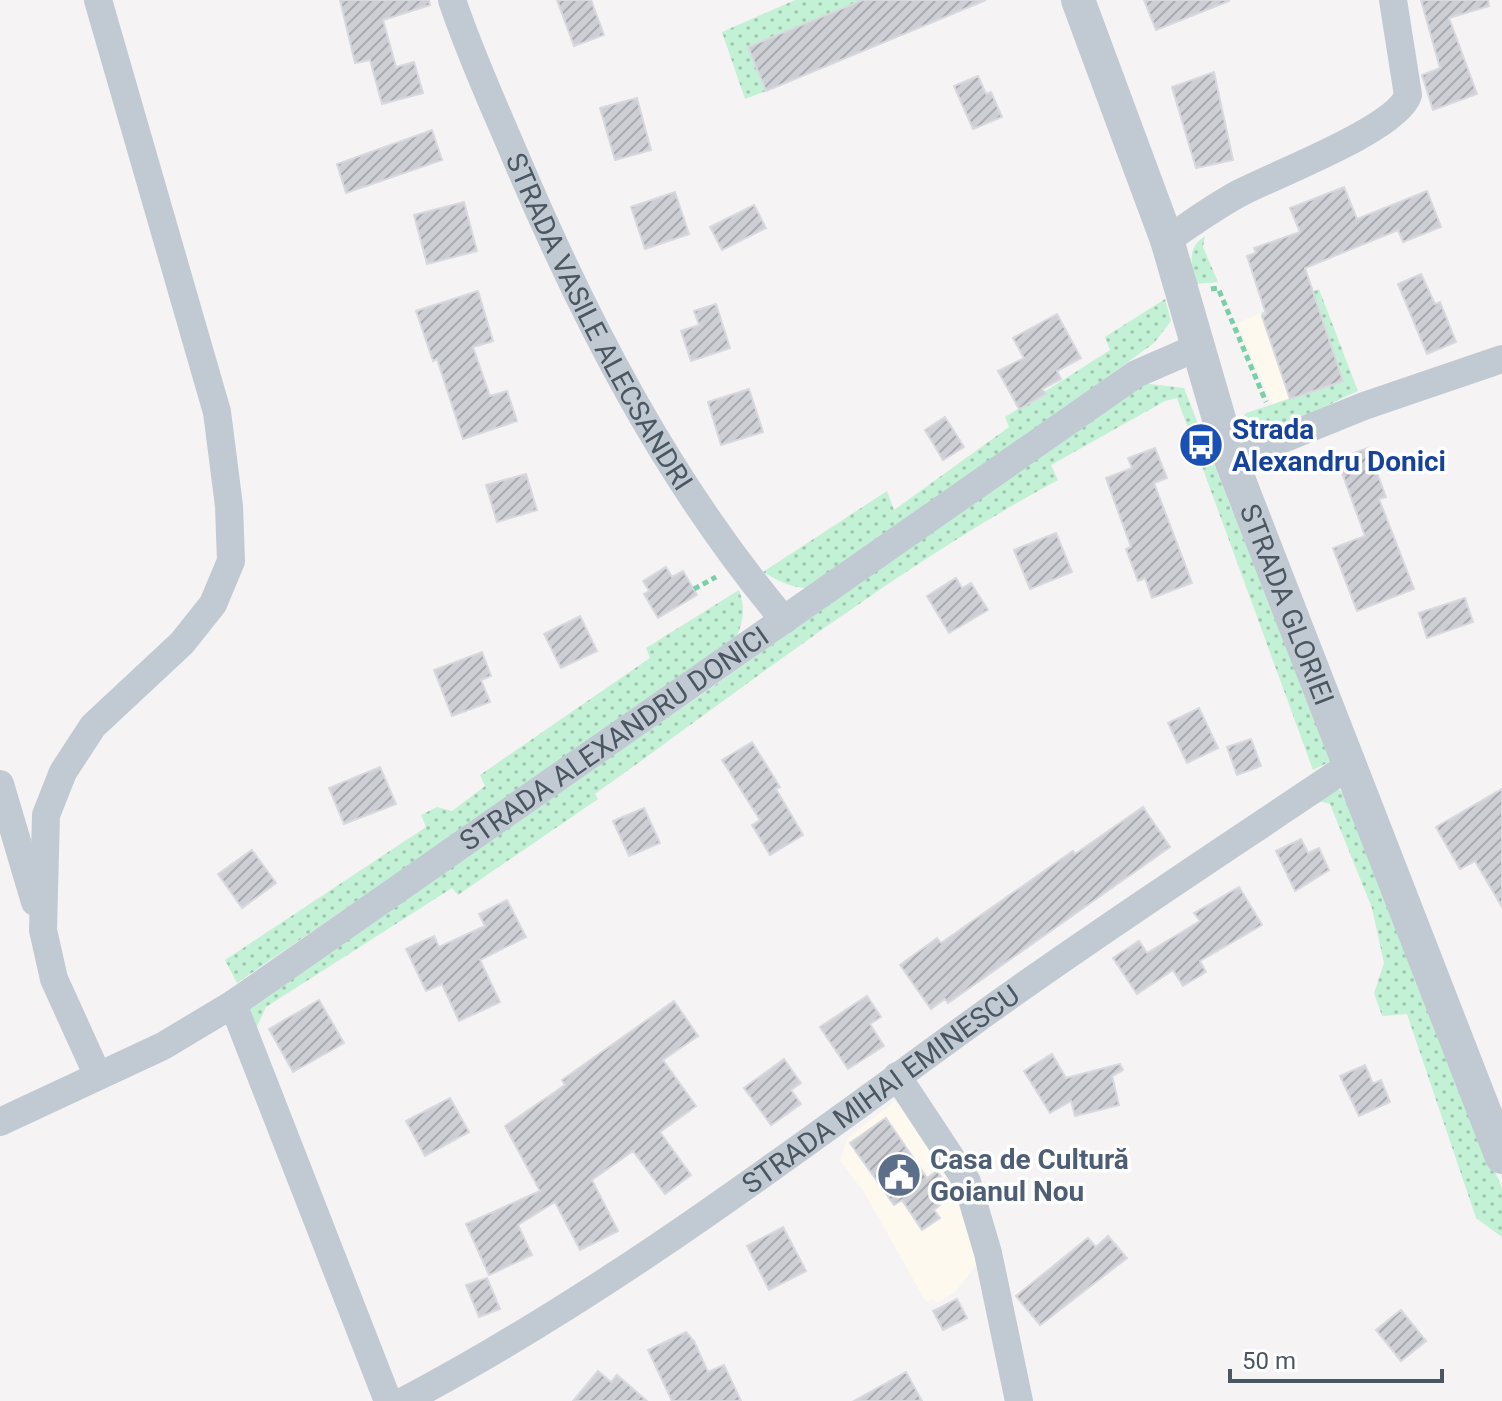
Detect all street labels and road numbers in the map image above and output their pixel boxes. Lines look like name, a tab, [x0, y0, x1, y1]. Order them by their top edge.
street label: STRADA VASILE ALECSANDRI	[499, 148, 699, 496]
street label: STRADA GLORIEI	[1233, 499, 1341, 710]
street label: STRADA ALEXANDRU DONICI	[453, 619, 775, 858]
street label: STRADA MIHAI EMINESCU	[736, 978, 1026, 1201]

